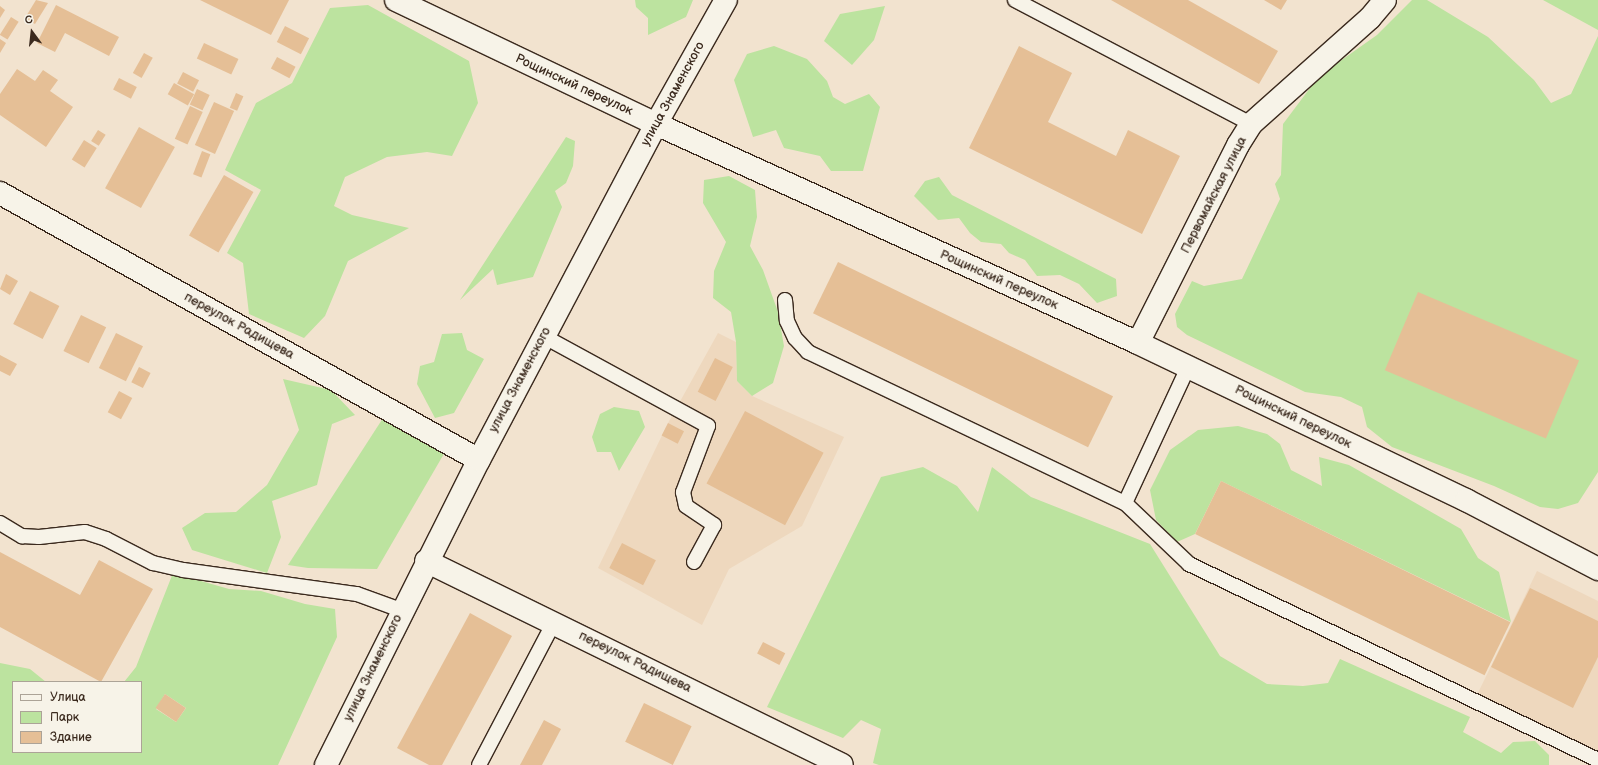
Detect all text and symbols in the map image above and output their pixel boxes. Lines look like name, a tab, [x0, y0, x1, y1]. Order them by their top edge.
north arrow	[12, 12, 52, 52]
text: С	[23, 13, 34, 27]
street label: улица Знаменского	[638, 39, 708, 149]
street label: Рощинский переулок	[513, 51, 635, 119]
street label: Первомайская улица	[1178, 134, 1250, 256]
street label: Рощинский переулок	[937, 247, 1061, 313]
street label: переулок Радищева	[181, 289, 297, 363]
street label: улица Знаменского	[486, 325, 554, 435]
street label: Рощинский переулок	[1232, 382, 1354, 452]
street label: улица Знаменского	[340, 612, 406, 724]
street label: переулок Радищева	[576, 628, 694, 696]
legend	[12, 681, 142, 753]
text: Улица	[50, 690, 86, 705]
text: Парк	[50, 710, 79, 725]
text: Здание	[50, 730, 92, 745]

